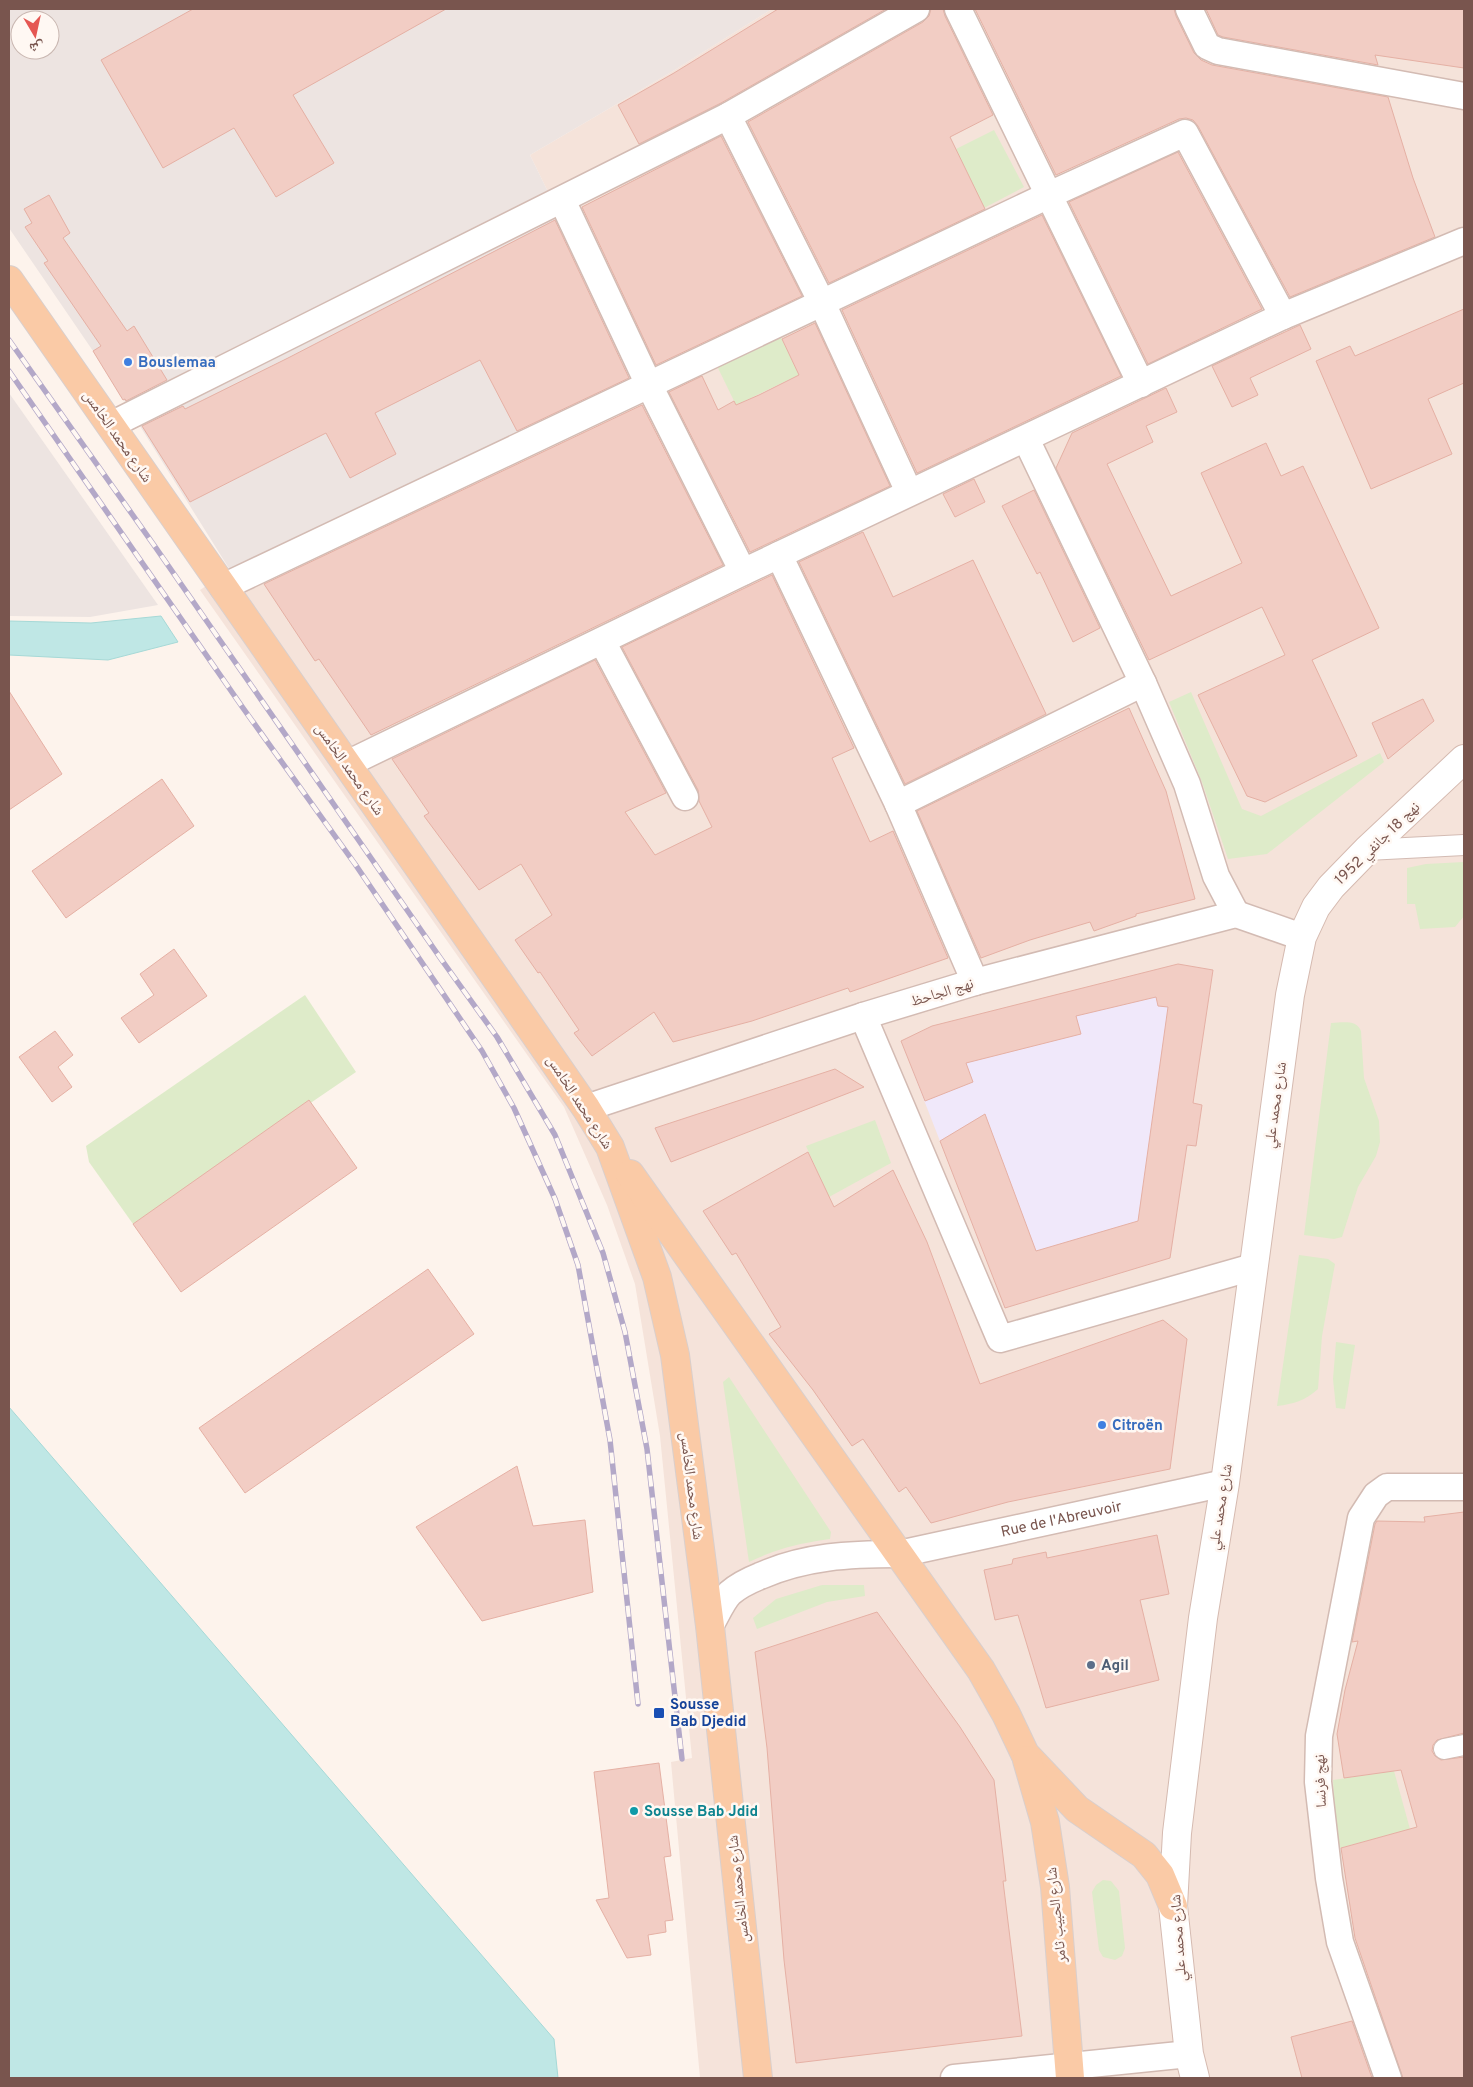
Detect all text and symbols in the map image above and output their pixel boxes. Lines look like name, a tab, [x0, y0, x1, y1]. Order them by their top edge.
north arrow	[10, 10, 60, 60]
text: ش	[28, 37, 45, 56]
place label: Bouslemaa	[138, 354, 216, 373]
marker: Bouslemaa	[122, 356, 134, 368]
street label: شارع محمد الخامس	[78, 387, 156, 487]
street label: شارع محمد الخامس	[310, 720, 388, 820]
street label: نهج 18 جانفي 1952	[1331, 798, 1425, 890]
street label: نهج الجاحظ	[909, 975, 976, 1012]
street label: شارع محمد الخامس	[541, 1052, 616, 1154]
street label: شارع محمد علي	[1261, 1061, 1293, 1150]
place label: Citroën	[1112, 1417, 1163, 1436]
marker: Citroën	[1096, 1419, 1108, 1431]
street label: شارع محمد الخامس	[674, 1431, 707, 1541]
street label: شارع محمد علي	[1205, 1463, 1239, 1552]
street label: Rue de l'Abreuvoir	[999, 1498, 1124, 1543]
place label: Agil	[1101, 1657, 1129, 1676]
marker: Agil	[1085, 1659, 1097, 1671]
place label: Sousse Bab Djedid	[670, 1696, 746, 1732]
marker: Sousse Bab Djedid	[652, 1706, 666, 1720]
street label: نهج فرنسا	[1311, 1754, 1332, 1808]
place label: Sousse Bab Jdid	[644, 1803, 758, 1822]
marker: Sousse Bab Jdid	[628, 1805, 640, 1817]
street label: شارع محمد الخامس	[724, 1834, 755, 1944]
street label: شارع الحبيب ثامر	[1043, 1866, 1072, 1965]
street label: شارع محمد علي	[1167, 1894, 1193, 1982]

